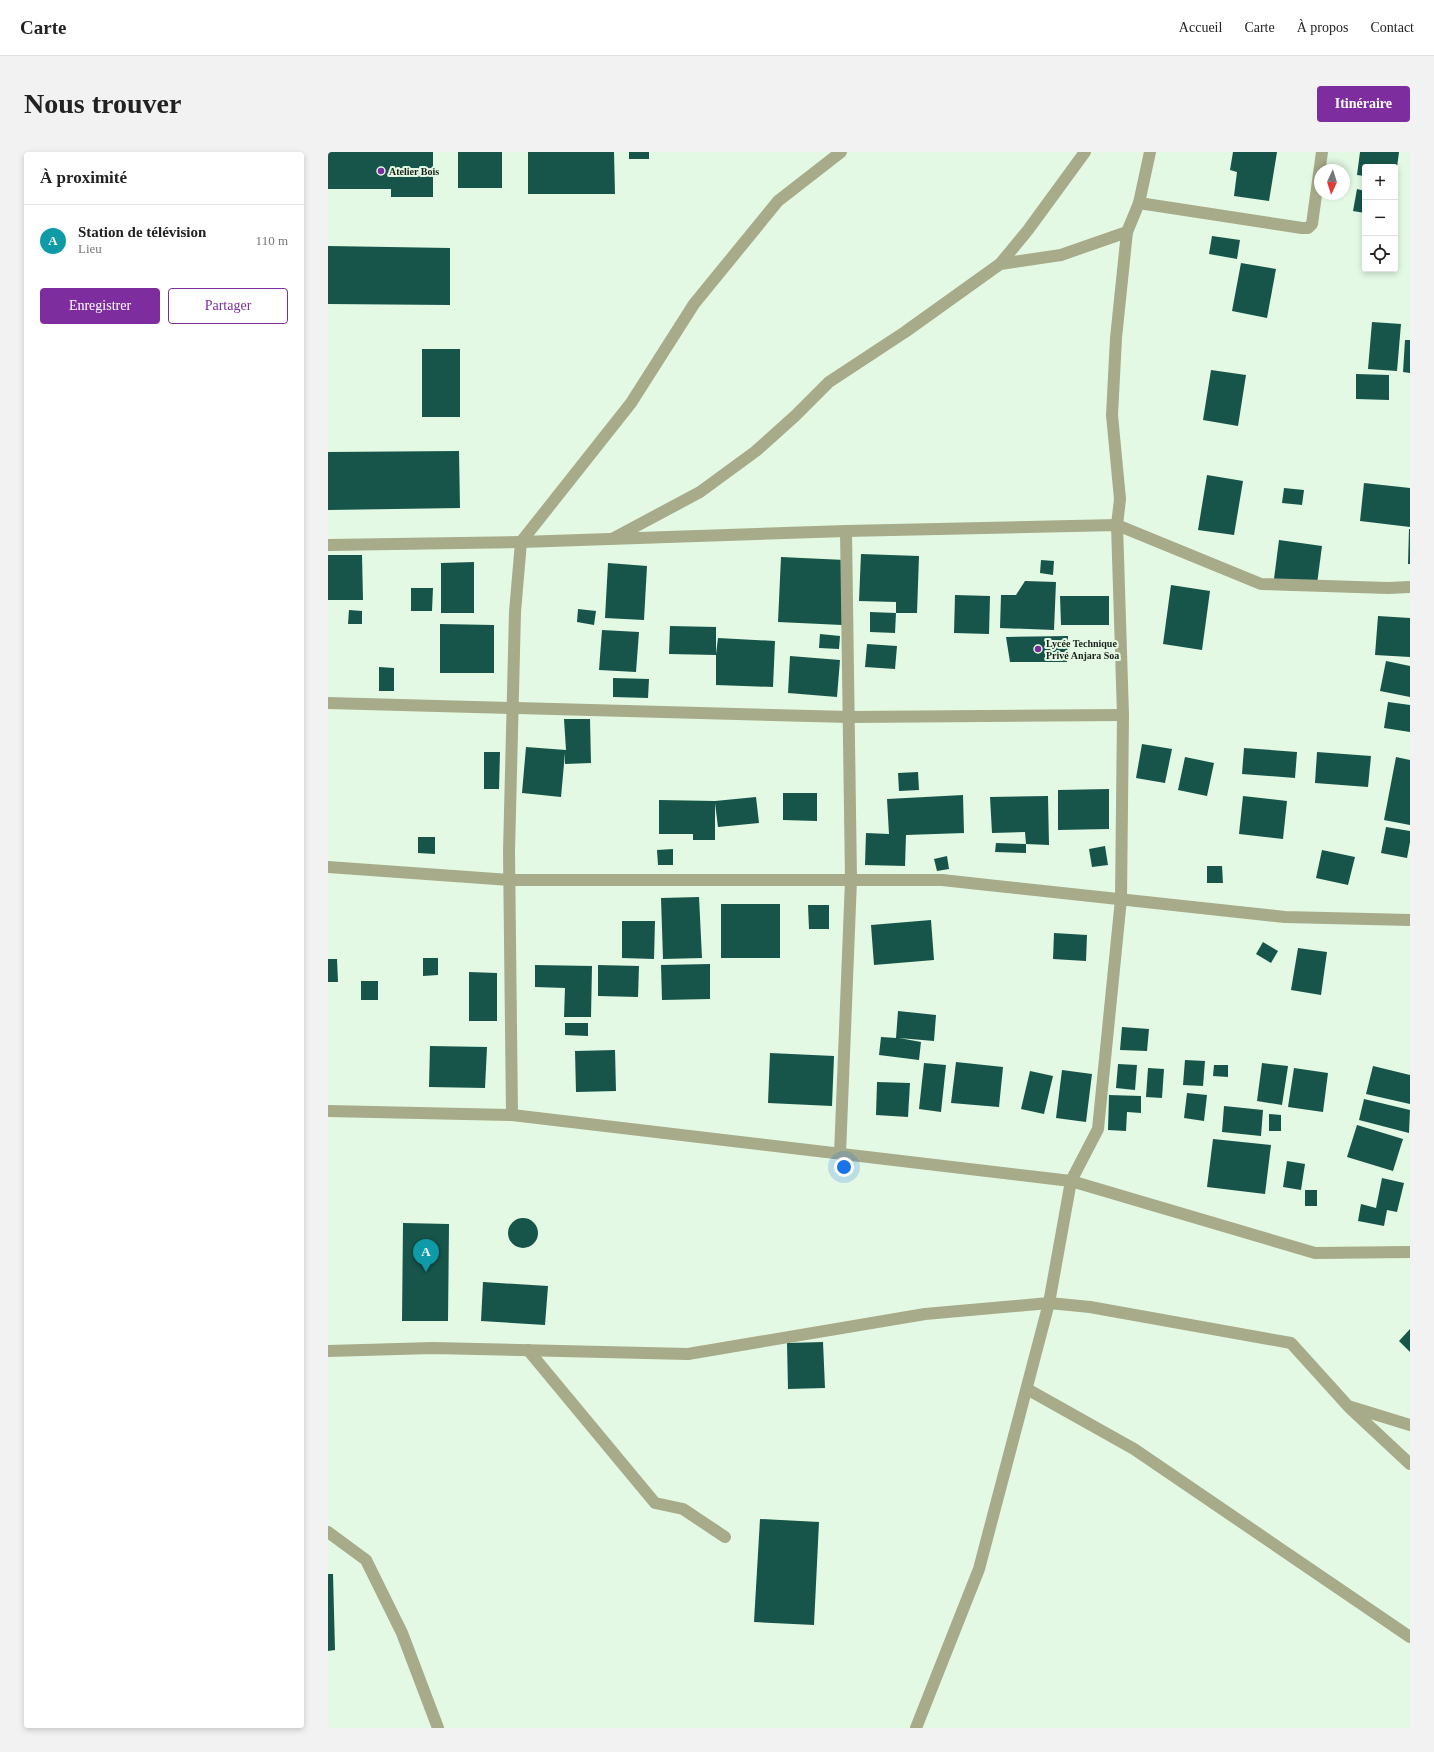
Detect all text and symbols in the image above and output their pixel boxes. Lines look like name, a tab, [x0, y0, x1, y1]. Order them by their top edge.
text: Carte	[20, 17, 66, 38]
text: Accueil	[1179, 20, 1222, 35]
text: Carte	[1244, 20, 1275, 35]
text: À propos	[1297, 20, 1348, 35]
text: Contact	[1370, 20, 1414, 35]
button: Itinéraire	[1317, 86, 1410, 122]
text: Nous trouver	[24, 88, 181, 119]
north arrow	[1314, 164, 1350, 200]
map controls	[1362, 164, 1398, 272]
button: +	[1362, 164, 1398, 200]
marker: Atelier Bois	[376, 166, 386, 176]
place label: Atelier Bois	[389, 166, 439, 177]
text: À proximité	[40, 168, 127, 187]
button: −	[1362, 200, 1398, 236]
text: Station de télévision	[78, 224, 206, 240]
text: A	[48, 233, 58, 248]
text: 110 m	[256, 233, 288, 248]
button: locate	[1362, 236, 1398, 272]
text: Lieu	[78, 241, 102, 256]
button: Enregistrer	[40, 288, 160, 324]
button: Partager	[168, 288, 288, 324]
place label: Lycée Technique Privé Anjara Soa	[1046, 638, 1119, 661]
marker: Lycée Technique Privé Anjara Soa	[1033, 644, 1043, 654]
your location	[834, 1157, 854, 1177]
pin: A	[413, 1239, 439, 1272]

